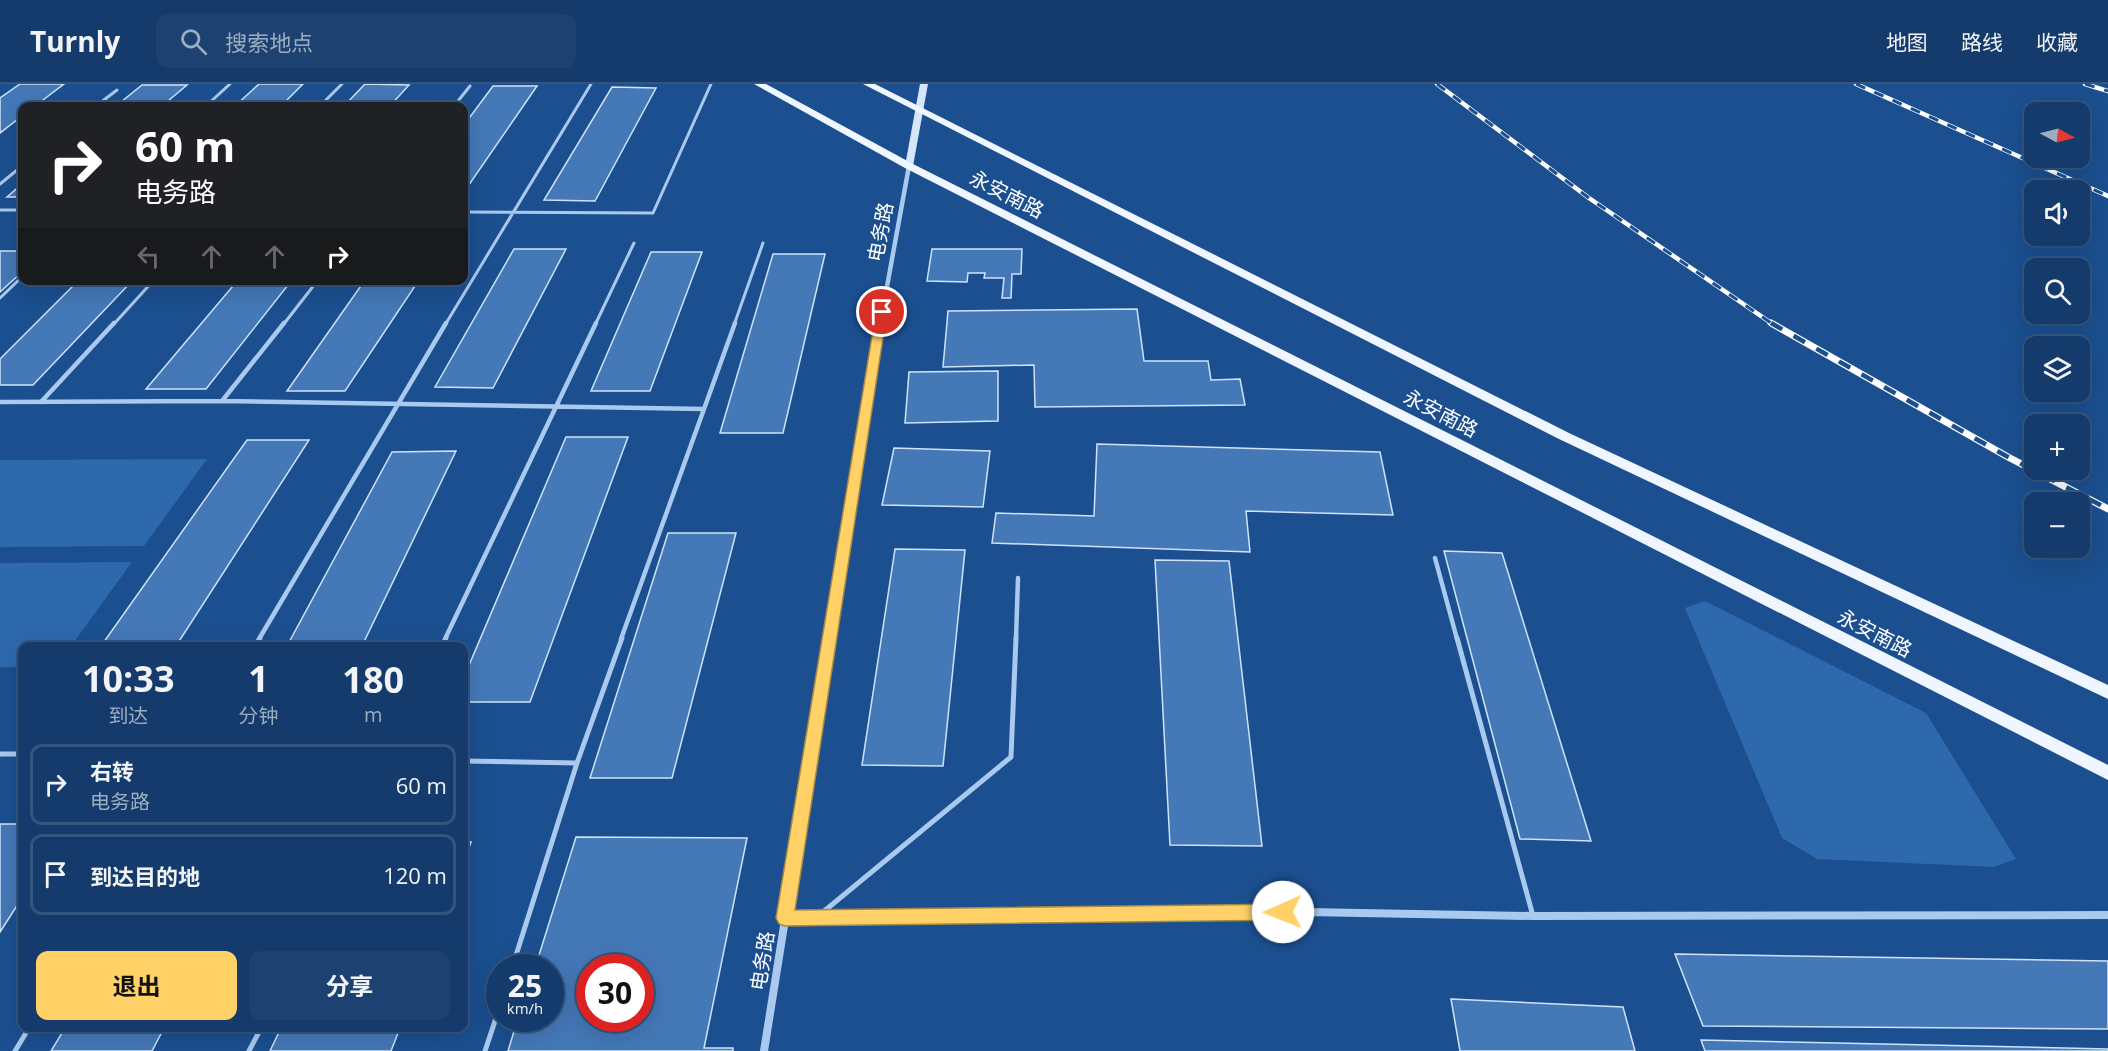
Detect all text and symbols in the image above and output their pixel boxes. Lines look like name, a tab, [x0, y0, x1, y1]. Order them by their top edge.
search box	[156, 14, 576, 68]
text: Turnly	[30, 22, 120, 60]
icon: search	[177, 25, 210, 58]
text: 搜索地点	[225, 27, 313, 57]
text: 地图	[1886, 28, 1928, 56]
text: 路线	[1961, 28, 2003, 56]
text: 收藏	[2036, 28, 2078, 56]
north arrow	[2024, 102, 2090, 168]
map controls	[2024, 102, 2090, 558]
text: 60 m	[135, 117, 235, 174]
icon: right	[36, 126, 114, 204]
street label: 永安南路	[965, 164, 1049, 224]
text: 电务路	[135, 173, 216, 210]
button: sound	[2024, 180, 2090, 246]
street label: 电务路	[861, 200, 899, 264]
icon: left	[132, 240, 165, 273]
icon: ahead	[195, 240, 228, 273]
icon: ahead	[258, 240, 291, 273]
icon: right	[321, 240, 354, 273]
button: search	[2024, 258, 2090, 324]
pin	[856, 286, 907, 337]
icon: arrive	[865, 295, 898, 328]
button: layers	[2024, 336, 2090, 402]
street label: 永安南路	[1399, 383, 1483, 443]
button: +	[2024, 414, 2090, 480]
button: −	[2024, 492, 2090, 558]
street label: 永安南路	[1833, 603, 1917, 663]
text: 10:33	[82, 654, 175, 703]
text: 1	[248, 654, 269, 703]
text: 180	[342, 655, 404, 704]
text: m	[364, 701, 382, 728]
text: 到达	[108, 702, 148, 729]
text: 分钟	[238, 702, 278, 729]
text: 右转	[90, 756, 134, 786]
icon: right	[39, 768, 72, 801]
text: 60 m	[396, 770, 447, 800]
text: 电务路	[90, 788, 150, 815]
icon: arrive	[39, 858, 72, 891]
text: 120 m	[383, 860, 447, 890]
text: 到达目的地	[90, 861, 200, 891]
position arrow	[1251, 880, 1315, 944]
street label: 电务路	[744, 929, 780, 993]
button: 退出	[36, 951, 237, 1020]
button: 分享	[249, 951, 450, 1020]
speed limit sign: 30	[576, 954, 654, 1032]
text: 25	[508, 965, 542, 1006]
text: km/h	[507, 998, 543, 1018]

